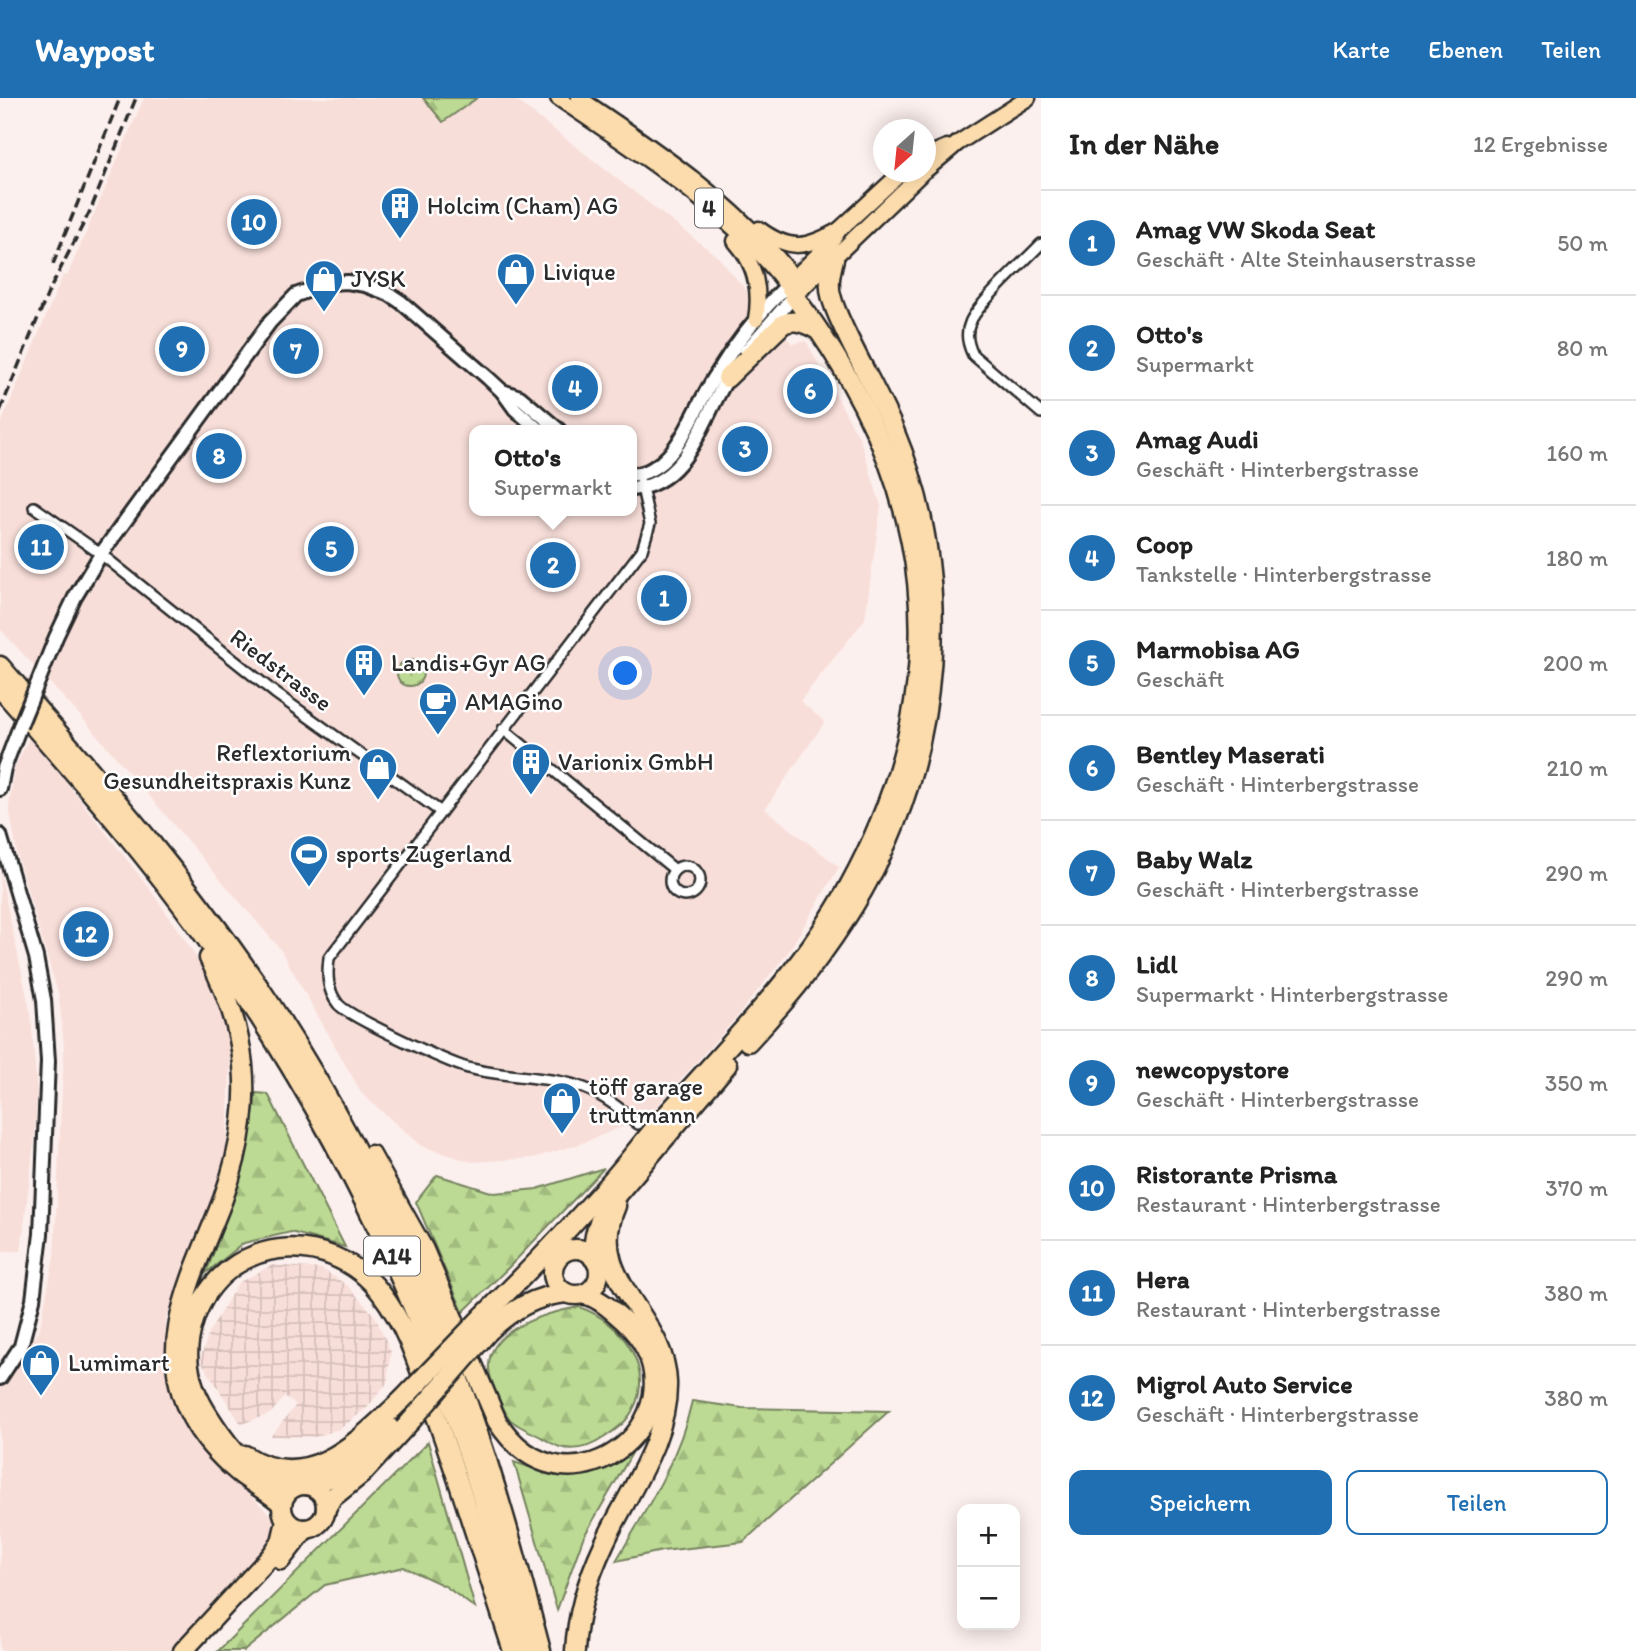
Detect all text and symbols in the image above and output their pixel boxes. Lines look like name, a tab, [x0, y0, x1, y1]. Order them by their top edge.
text: Waypost	[35, 30, 155, 69]
text: Karte	[1332, 35, 1390, 64]
text: Ebenen	[1428, 35, 1503, 64]
text: Teilen	[1541, 35, 1601, 64]
north arrow	[873, 119, 936, 182]
text: In der Nähe	[1069, 125, 1219, 162]
text: 12 Ergebnisse	[1473, 130, 1608, 158]
building icon: Holcim (Cham) AG	[379, 185, 421, 240]
road number: 4	[695, 188, 723, 228]
place label: Holcim (Cham) AG	[427, 191, 618, 220]
pin: 10	[231, 196, 277, 248]
text: Amag VW Skoda Seat	[1136, 213, 1375, 245]
text: 1	[1087, 229, 1097, 257]
text: 50 m	[1557, 229, 1608, 257]
text: Geschäft · Alte Steinhauserstrasse	[1136, 245, 1476, 273]
shop icon: Livique	[495, 251, 537, 306]
place label: Livique	[543, 257, 616, 286]
shop icon: JYSK	[303, 258, 345, 313]
place label: JYSK	[351, 264, 406, 293]
text: Otto's	[1136, 318, 1203, 350]
pin: 9	[159, 323, 205, 375]
pin: 7	[273, 325, 319, 377]
text: 2	[1086, 334, 1098, 362]
text: 80 m	[1557, 334, 1608, 362]
text: Supermarkt	[1136, 350, 1254, 378]
pin: 4	[552, 362, 598, 414]
pin: 6	[787, 365, 833, 417]
pin: 3	[722, 423, 768, 475]
text: Amag Audi	[1136, 423, 1259, 455]
popup	[469, 425, 637, 516]
pin: 8	[196, 430, 242, 482]
text: 3	[1086, 439, 1098, 467]
text: 160 m	[1546, 439, 1608, 467]
text: Otto's	[494, 441, 561, 473]
text: Geschäft · Hinterbergstrasse	[1136, 455, 1419, 483]
text: Supermarkt	[494, 473, 612, 501]
pin: 11	[18, 521, 64, 573]
pin: 5	[308, 523, 354, 575]
text: Coop	[1136, 528, 1193, 560]
pin: 2	[530, 539, 576, 591]
text: 4	[1085, 544, 1099, 572]
text: 180 m	[1546, 544, 1608, 572]
text: Tankstelle · Hinterbergstrasse	[1136, 560, 1432, 588]
pin: 1	[641, 572, 687, 624]
street label: Riedstrasse	[225, 622, 338, 717]
text: Marmobisa AG	[1136, 633, 1300, 665]
building icon: Landis+Gyr AG	[343, 642, 385, 697]
place label: Landis+Gyr AG	[391, 648, 546, 677]
text: 5	[1086, 649, 1098, 677]
text: 200 m	[1543, 649, 1608, 677]
your location	[608, 656, 642, 690]
text: Geschäft	[1136, 665, 1225, 693]
cafe icon: AMAGino	[417, 681, 459, 736]
place label: AMAGino	[465, 687, 563, 716]
place label: Reflextorium Gesundheitspraxis Kunz	[103, 738, 351, 795]
text: Bentley Maserati	[1136, 738, 1325, 770]
building icon: Varionix GmbH	[510, 741, 552, 796]
shop icon: Reflextorium Gesundheitspraxis Kunz	[357, 746, 399, 801]
place label: Varionix GmbH	[558, 747, 714, 776]
text: 6	[1086, 754, 1098, 782]
text: 210 m	[1547, 754, 1608, 782]
text: Geschäft · Hinterbergstrasse	[1136, 770, 1419, 798]
sports icon: sports Zugerland	[288, 833, 330, 888]
place label: sports Zugerland	[336, 839, 512, 868]
text: Baby Walz	[1136, 843, 1252, 875]
text: 7	[1086, 859, 1098, 887]
text: 290 m	[1545, 859, 1608, 887]
text: Geschäft · Hinterbergstrasse	[1136, 875, 1419, 903]
pin: 12	[63, 908, 109, 960]
text: Lidl	[1136, 948, 1178, 980]
text: 8	[1086, 964, 1098, 992]
text: 290 m	[1545, 964, 1608, 992]
text: Supermarkt · Hinterbergstrasse	[1136, 980, 1448, 1008]
text: newcopystore	[1136, 1053, 1289, 1085]
text: 9	[1086, 1069, 1098, 1097]
text: 350 m	[1545, 1069, 1608, 1097]
place label: töff garage truttmann	[589, 1072, 703, 1129]
shop icon: töff garage truttmann	[541, 1080, 583, 1135]
text: Geschäft · Hinterbergstrasse	[1136, 1085, 1419, 1113]
text: Ristorante Prisma	[1136, 1158, 1337, 1190]
text: 10	[1080, 1174, 1104, 1202]
text: 370 m	[1545, 1174, 1608, 1202]
text: Restaurant · Hinterbergstrasse	[1136, 1190, 1441, 1218]
road number: A14	[364, 1236, 420, 1275]
text: Hera	[1136, 1263, 1190, 1295]
text: 11	[1081, 1279, 1103, 1307]
text: 380 m	[1544, 1279, 1608, 1307]
text: Restaurant · Hinterbergstrasse	[1136, 1295, 1441, 1323]
shop icon: Lumimart	[20, 1342, 62, 1397]
place label: Lumimart	[68, 1348, 170, 1377]
text: Migrol Auto Service	[1136, 1368, 1353, 1400]
text: 12	[1081, 1384, 1103, 1412]
text: 380 m	[1544, 1384, 1608, 1412]
text: Geschäft · Hinterbergstrasse	[1136, 1400, 1419, 1428]
button: Speichern	[1069, 1470, 1332, 1535]
button: Teilen	[1346, 1470, 1608, 1535]
map controls	[957, 1504, 1020, 1630]
button: +	[957, 1504, 1020, 1567]
button: −	[957, 1567, 1020, 1630]

